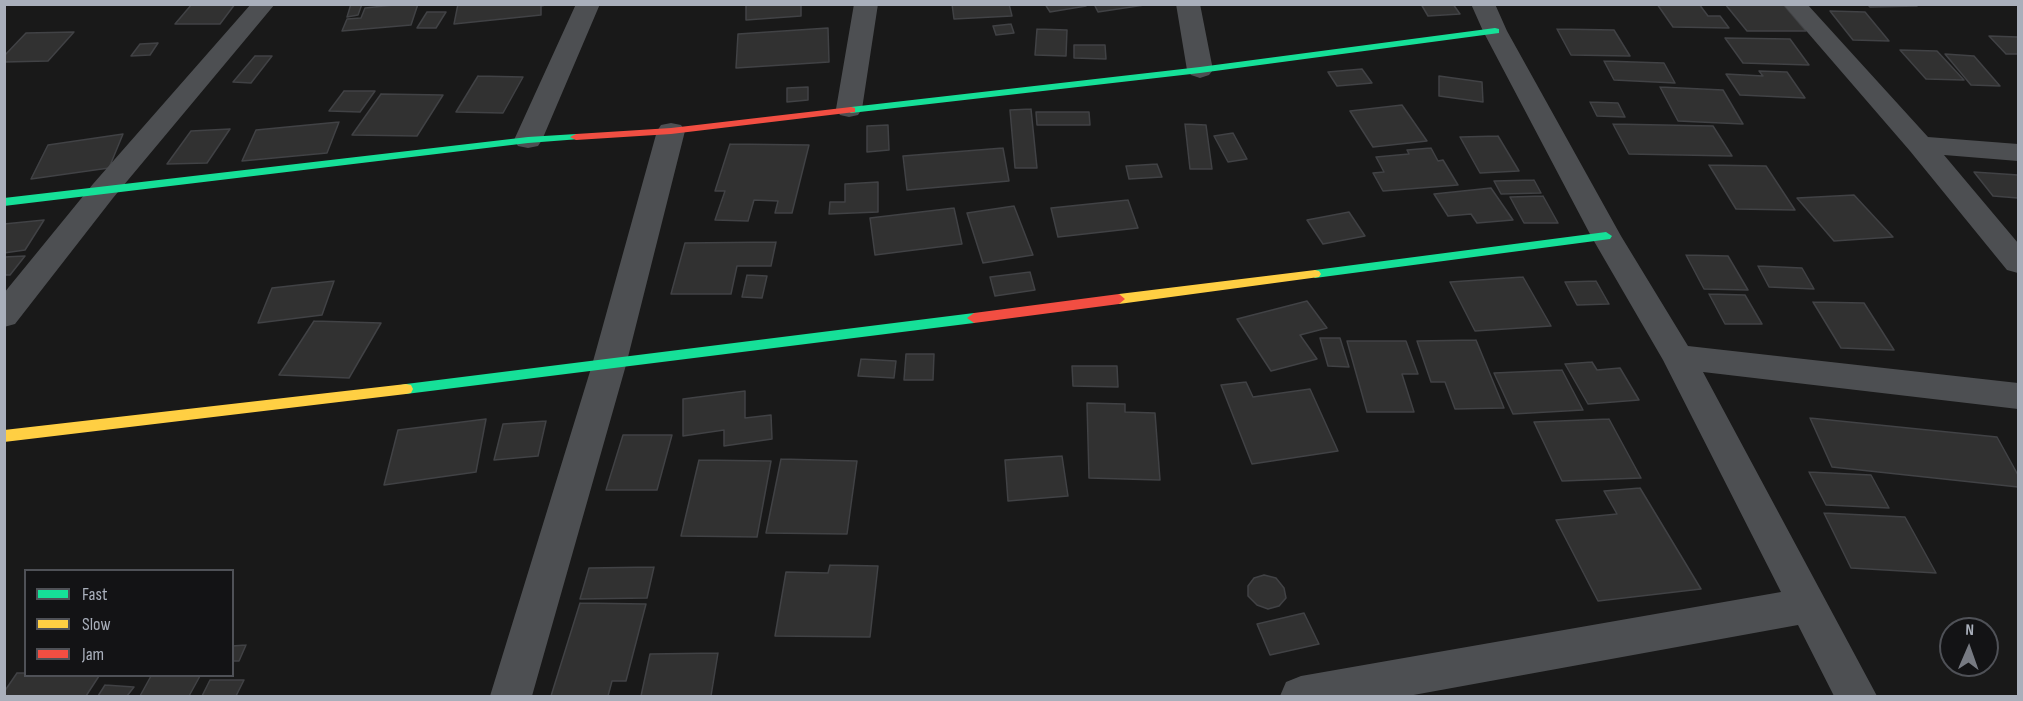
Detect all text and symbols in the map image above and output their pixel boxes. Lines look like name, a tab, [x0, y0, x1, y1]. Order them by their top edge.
legend	[24, 569, 234, 677]
text: Fast	[82, 584, 107, 605]
text: Slow	[82, 614, 111, 635]
north arrow	[1939, 617, 1999, 677]
text: N	[1965, 621, 1974, 640]
text: Jam	[82, 644, 104, 665]

